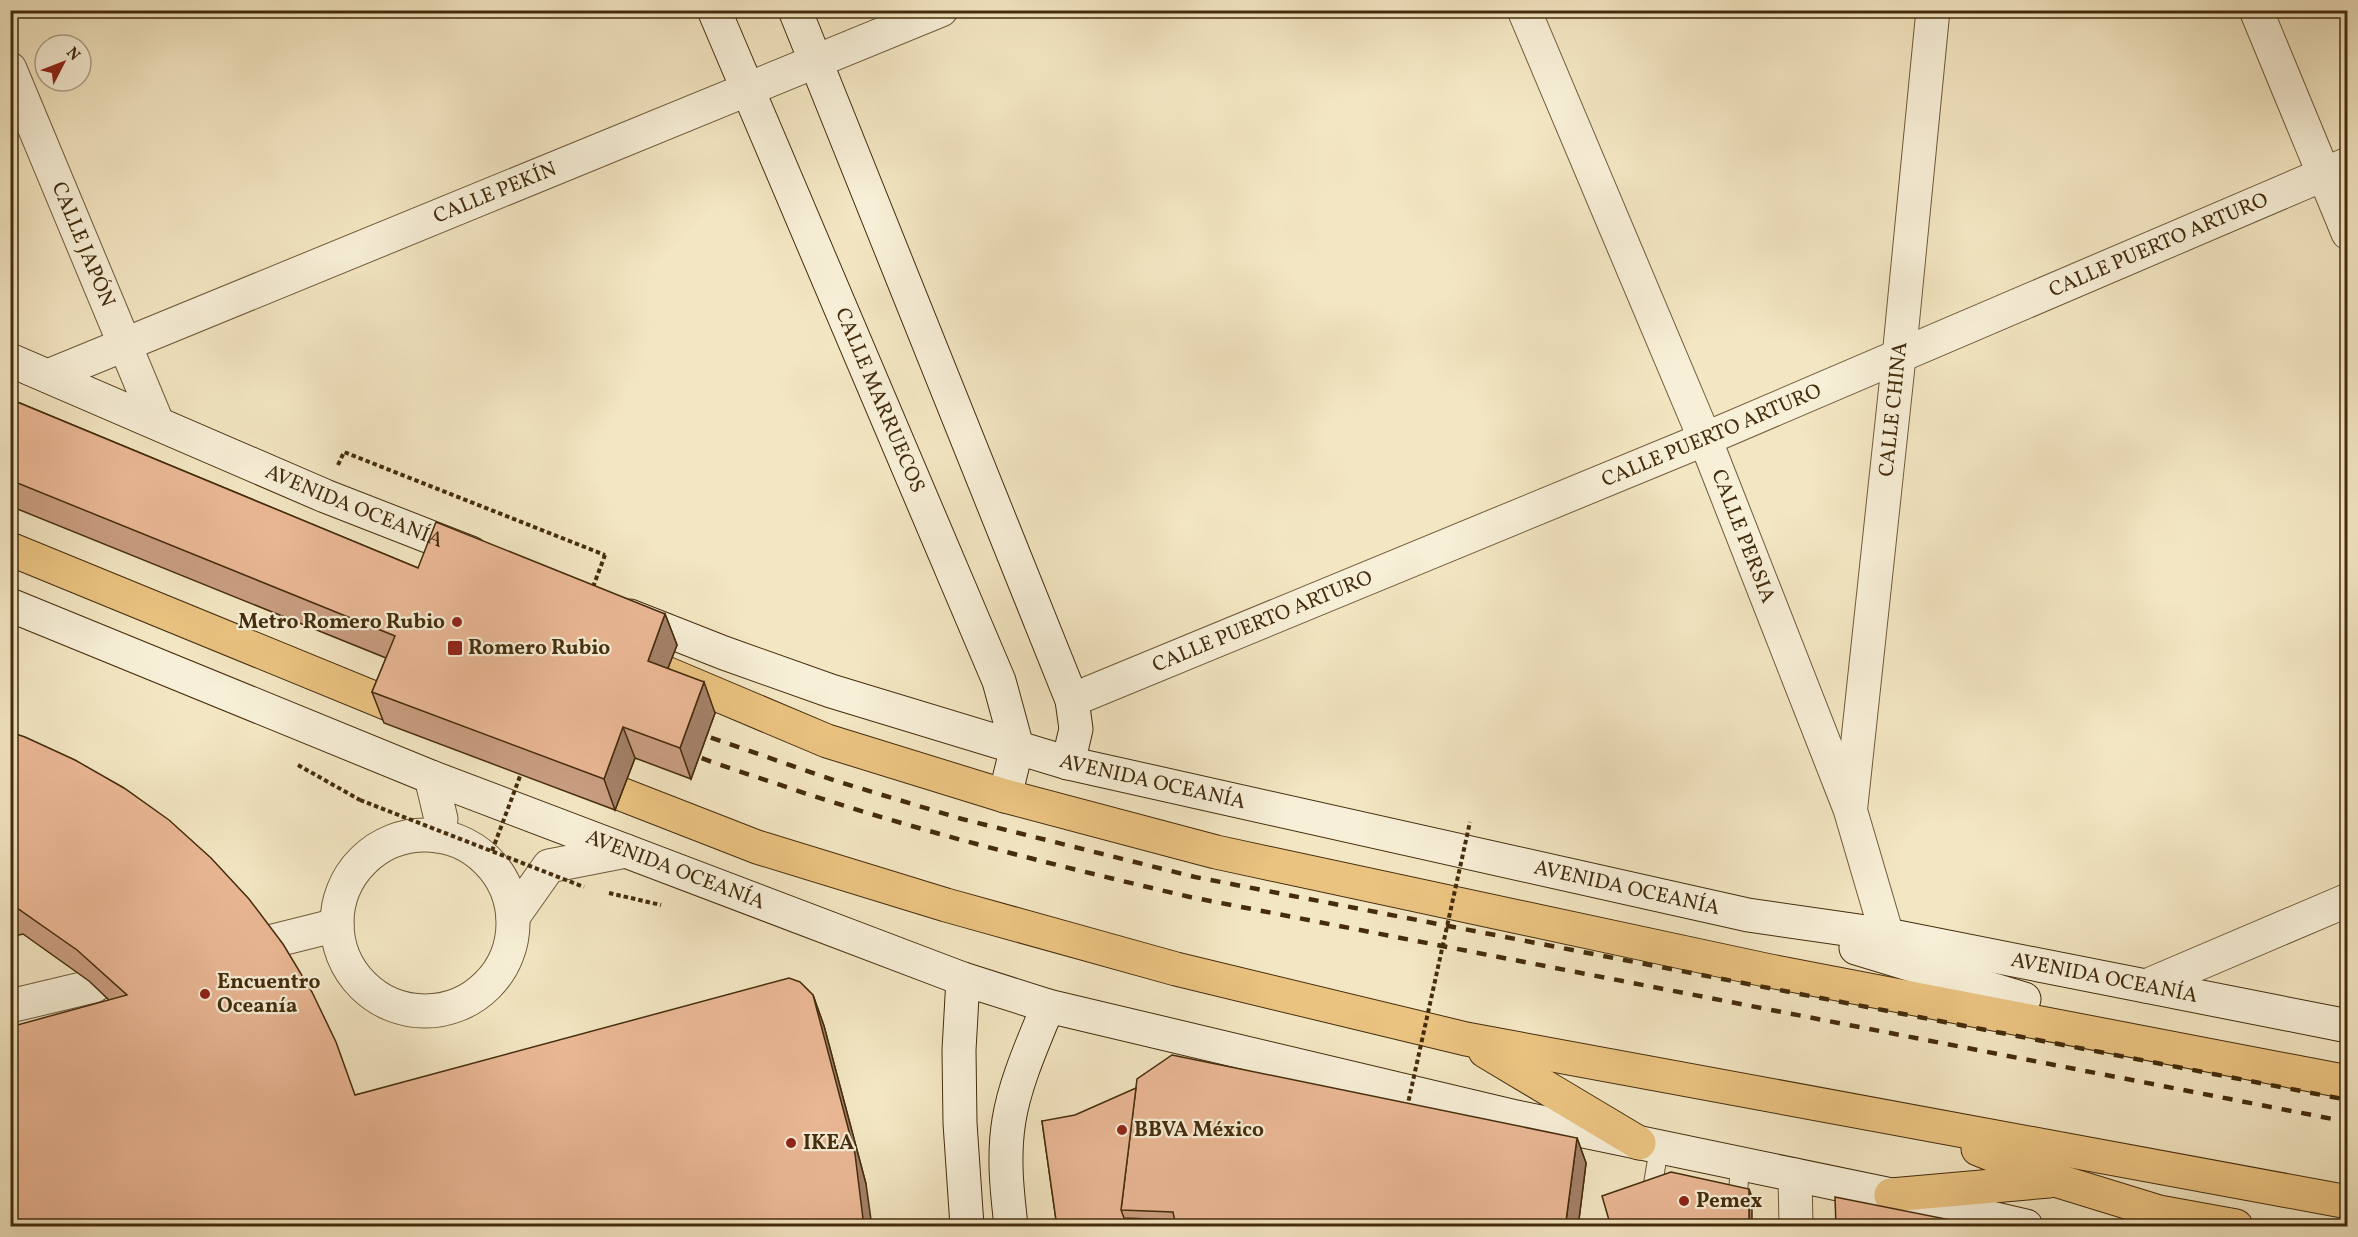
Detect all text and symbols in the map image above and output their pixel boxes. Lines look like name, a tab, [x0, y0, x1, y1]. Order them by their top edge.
north arrow	[33, 33, 93, 93]
text: N	[61, 43, 85, 66]
street label: CALLE PEKÍN	[429, 155, 561, 231]
street label: CALLE JAPÓN	[44, 177, 122, 312]
street label: CALLE PUERTO ARTURO	[2044, 185, 2273, 305]
street label: CALLE MARRUECOS	[828, 303, 932, 497]
street label: CALLE CHINA	[1872, 340, 1915, 478]
street label: CALLE PUERTO ARTURO	[1597, 376, 1826, 495]
street label: AVENIDA OCEANÍA	[261, 457, 448, 555]
street label: CALLE PERSIA	[1704, 465, 1782, 608]
street label: CALLE PUERTO ARTURO	[1148, 563, 1377, 680]
place label: Metro Romero Rubio	[238, 608, 445, 637]
marker: Metro Romero Rubio	[450, 615, 464, 629]
place label: Romero Rubio	[468, 634, 610, 663]
marker: Romero Rubio	[446, 639, 464, 657]
street label: AVENIDA OCEANÍA	[1056, 747, 1249, 817]
street label: AVENIDA OCEANÍA	[581, 822, 769, 917]
street label: AVENIDA OCEANÍA	[1531, 853, 1723, 923]
street label: AVENIDA OCEANÍA	[2008, 945, 2200, 1011]
place label: Encuentro Oceanía	[217, 968, 321, 1021]
marker: Encuentro Oceanía	[198, 987, 212, 1001]
place label: BBVA México	[1134, 1116, 1264, 1145]
marker: BBVA México	[1115, 1123, 1129, 1137]
place label: IKEA	[803, 1129, 854, 1158]
marker: IKEA	[784, 1136, 798, 1150]
place label: Pemex	[1696, 1187, 1762, 1216]
marker: Pemex	[1677, 1194, 1691, 1208]

